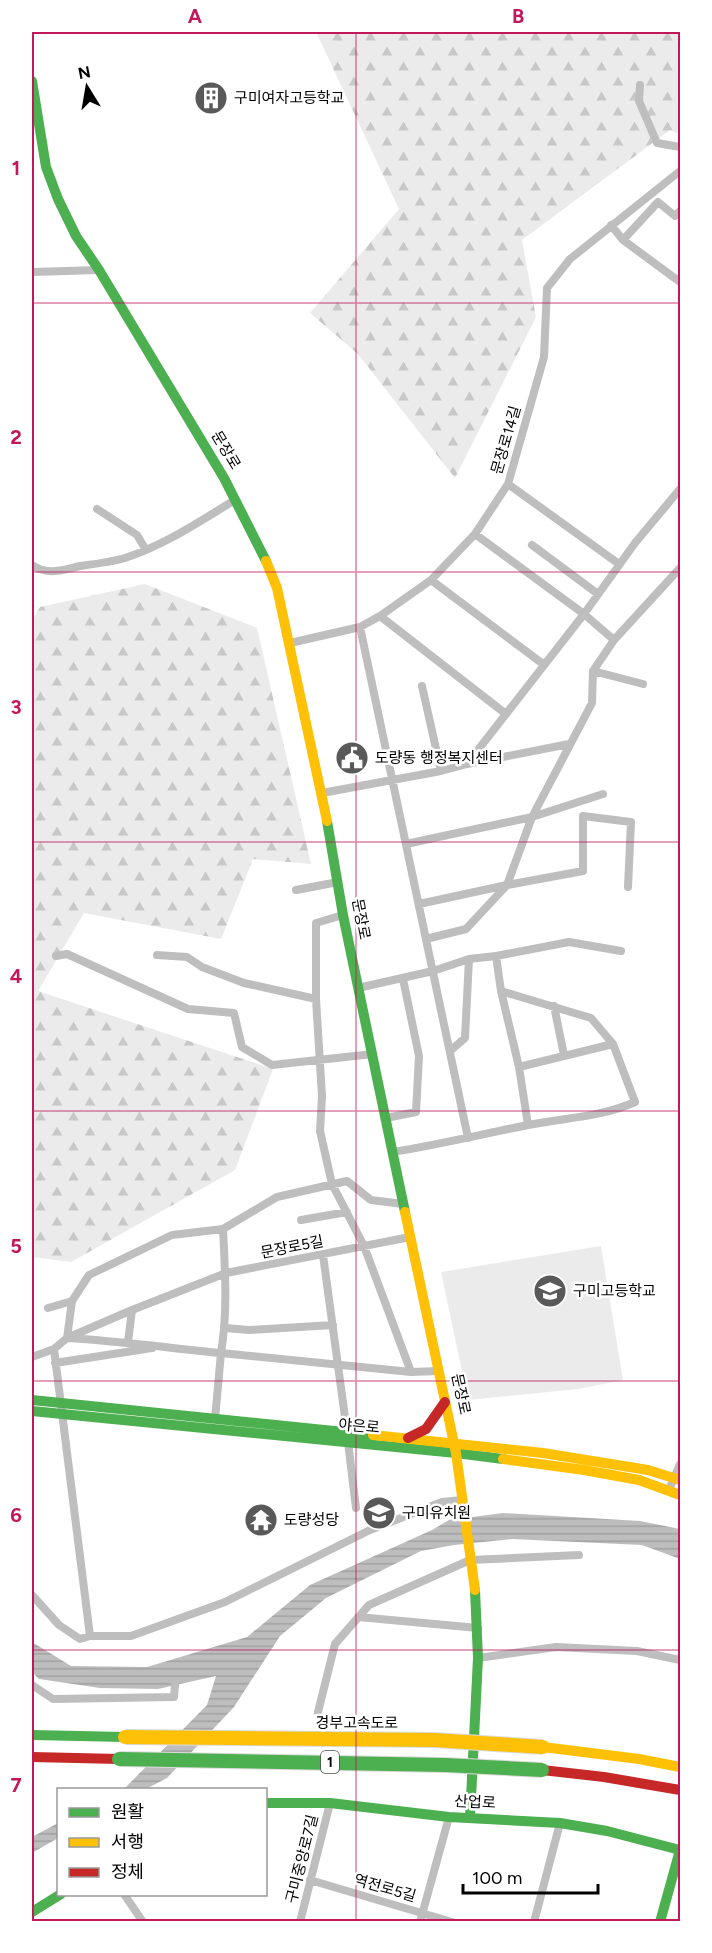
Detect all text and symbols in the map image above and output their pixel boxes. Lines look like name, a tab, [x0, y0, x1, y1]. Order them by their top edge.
text: A	[188, 4, 203, 28]
text: B	[512, 4, 524, 28]
north arrow	[57, 57, 117, 117]
text: N	[76, 62, 92, 83]
building icon: 구미여자고등학교	[193, 80, 229, 116]
place label: 구미여자고등학교	[234, 89, 344, 107]
text: 1	[12, 156, 20, 180]
street label: 문장로14길	[488, 404, 524, 476]
text: 2	[10, 425, 22, 449]
street label: 문장로	[208, 428, 244, 472]
text: 3	[10, 695, 22, 719]
public building icon: 도량동 행정복지센터	[334, 740, 370, 776]
place label: 도량동 행정복지센터	[375, 749, 503, 767]
street label: 문장로	[348, 897, 374, 941]
text: 4	[10, 964, 23, 988]
street label: 문장로5길	[259, 1232, 325, 1262]
text: 5	[10, 1234, 22, 1258]
school or university icon: 구미고등학교	[532, 1273, 568, 1309]
place label: 구미고등학교	[573, 1282, 656, 1300]
street label: 문장로	[448, 1372, 474, 1416]
street label: 야은로	[338, 1415, 380, 1437]
school or university icon: 구미유치원	[361, 1495, 397, 1531]
temple icon: 도량성당	[243, 1502, 279, 1538]
text: 6	[10, 1503, 22, 1527]
place label: 구미유치원	[402, 1504, 471, 1522]
place label: 도량성당	[284, 1511, 339, 1529]
street label: 경부고속도로	[316, 1714, 398, 1732]
road number: 1	[321, 1751, 339, 1773]
text: 7	[10, 1773, 22, 1797]
legend	[57, 1788, 267, 1896]
street label: 산업로	[454, 1792, 496, 1812]
text: 원활	[111, 1801, 144, 1823]
street label: 구미중앙로7길	[282, 1813, 322, 1905]
text: 서행	[111, 1831, 144, 1853]
scale bar	[463, 1857, 598, 1895]
text: 정체	[111, 1861, 144, 1883]
text: 100 m	[472, 1867, 522, 1889]
street label: 역전로5길	[352, 1871, 418, 1905]

